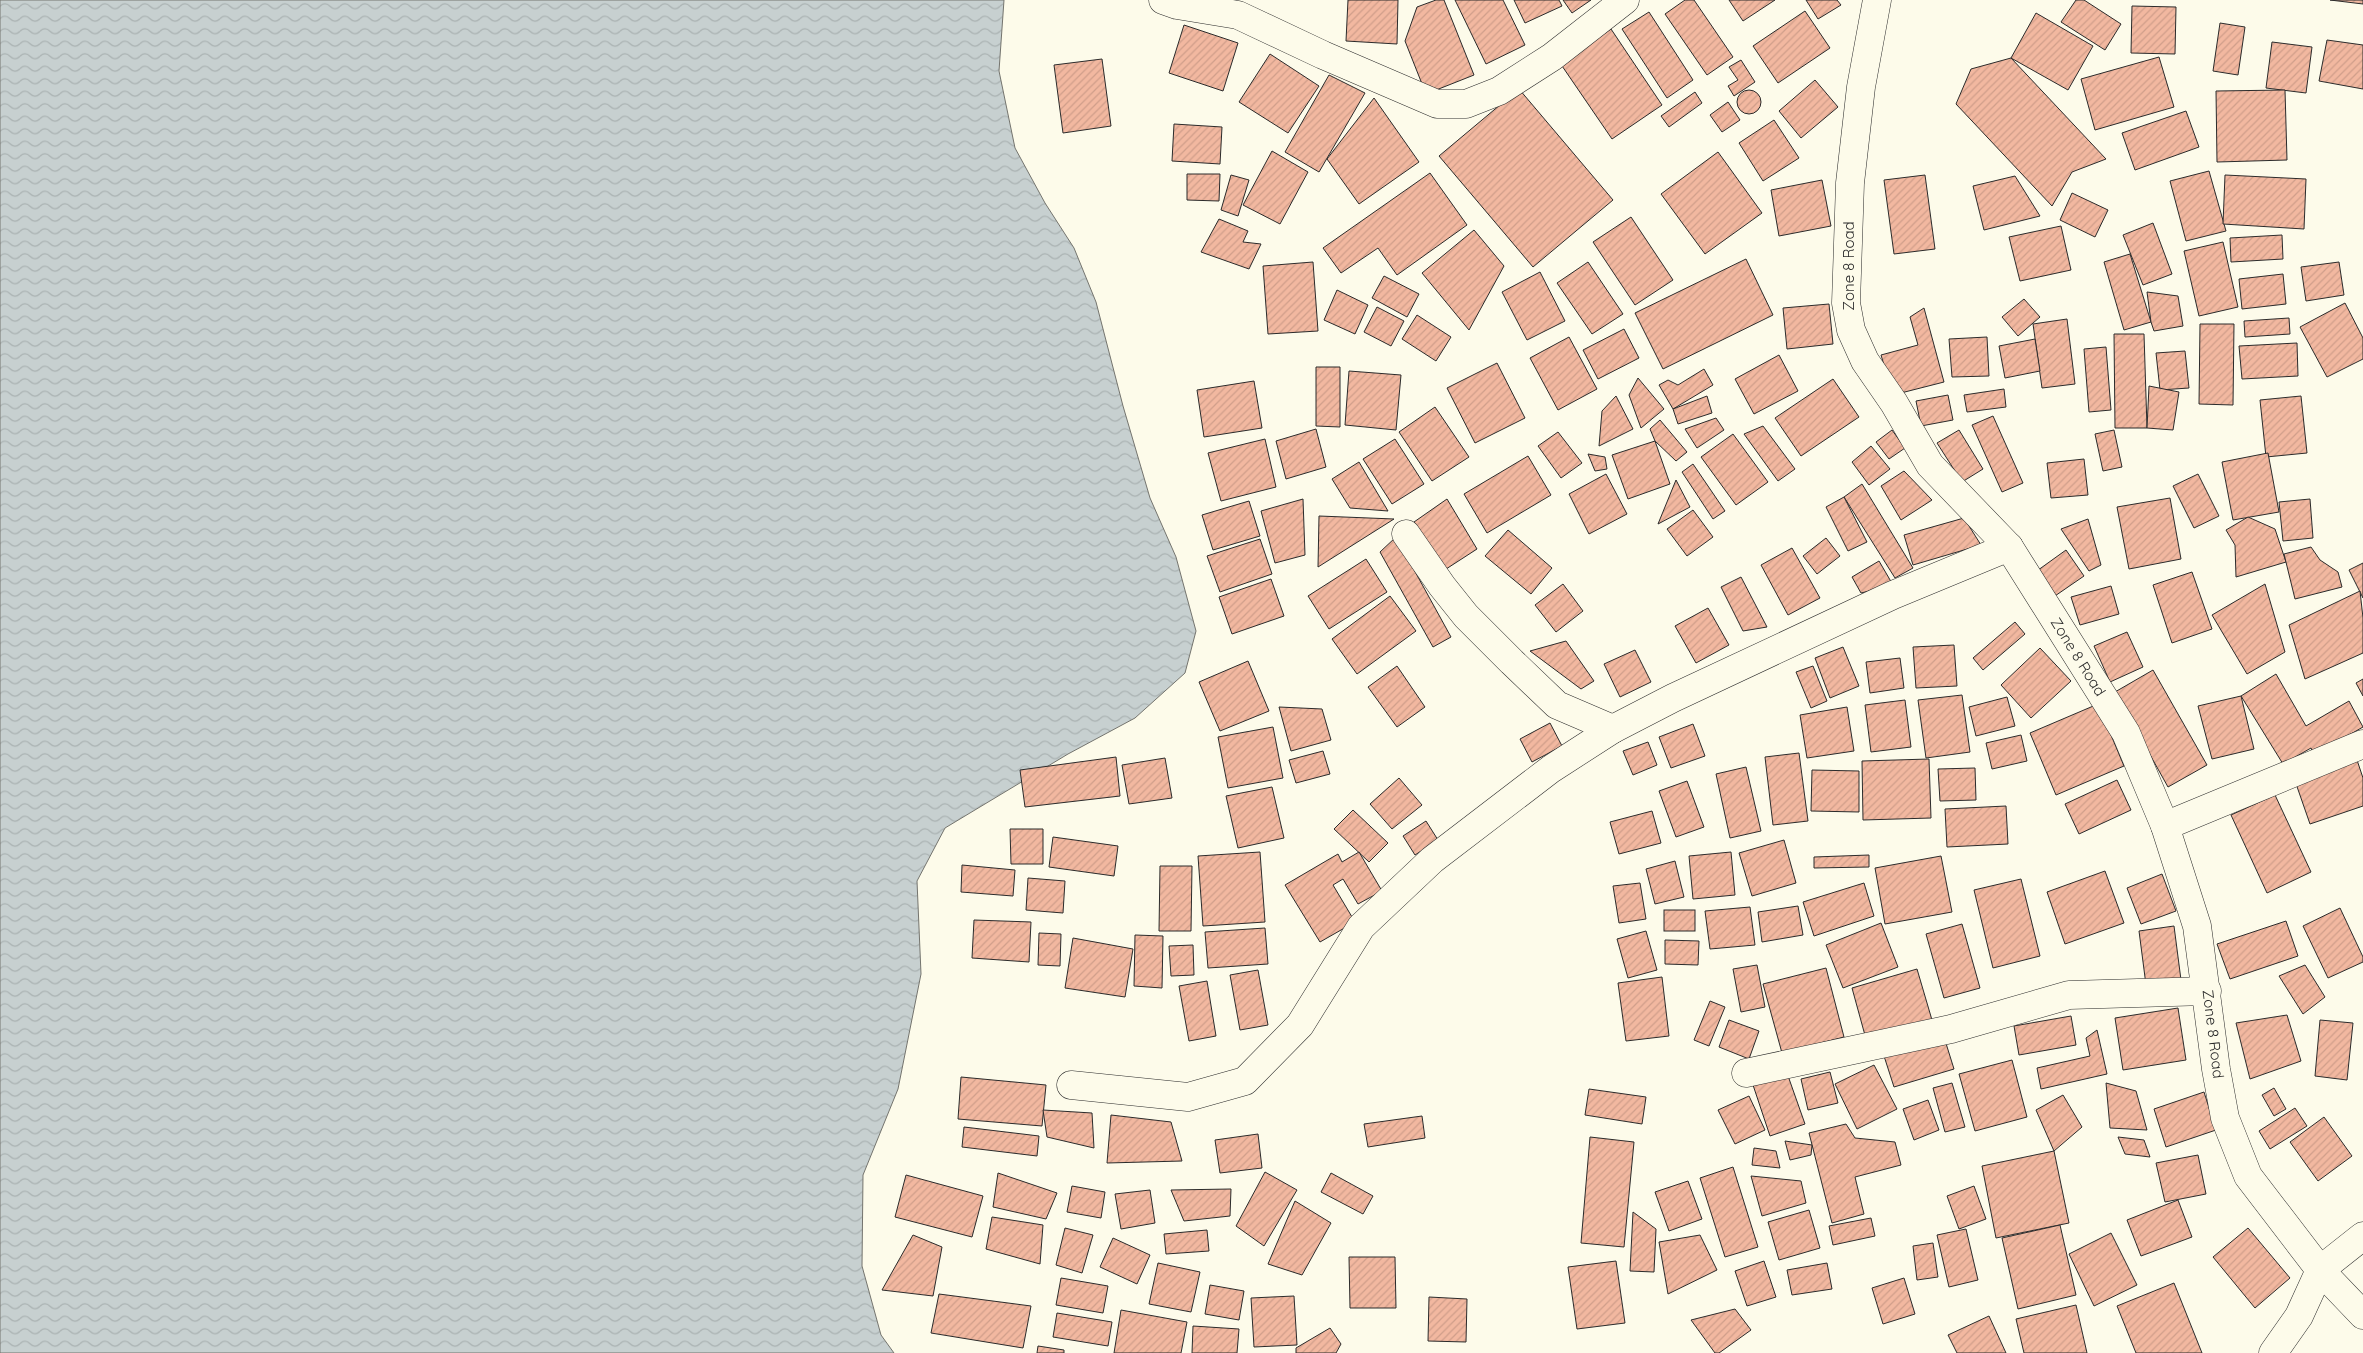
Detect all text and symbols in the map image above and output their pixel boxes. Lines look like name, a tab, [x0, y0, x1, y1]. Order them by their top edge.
street label: Zone 8 Road	[1839, 221, 1858, 311]
street label: Zone 8 Road	[2047, 614, 2110, 700]
street label: Zone 8 Road	[2199, 988, 2228, 1079]

